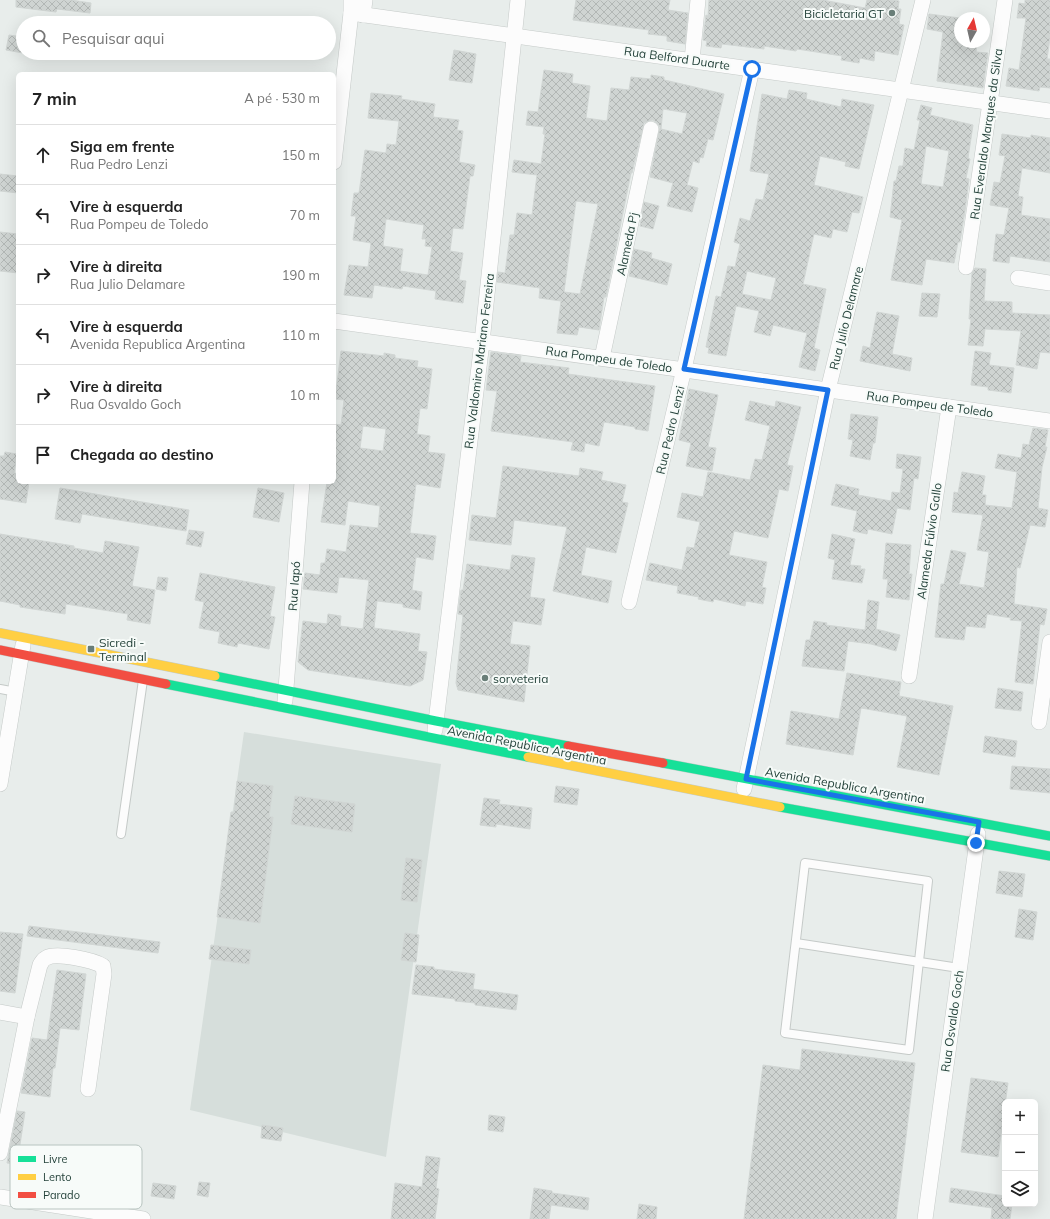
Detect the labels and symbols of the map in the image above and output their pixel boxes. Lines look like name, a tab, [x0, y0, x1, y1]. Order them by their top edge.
place label: Bicicletaria GT	[804, 6, 885, 21]
marker: Bicicletaria GT	[887, 8, 897, 18]
north arrow	[954, 12, 990, 48]
street label: Rua Belford Duarte	[623, 43, 731, 73]
street label: Rua Everaldo Marques da Silva	[967, 48, 1005, 220]
route start	[743, 60, 761, 78]
street label: Alameda Pj	[613, 211, 641, 277]
street label: Rua Julio Delamare	[826, 265, 866, 371]
street label: Rua Valdomiro Mariano Ferreira	[461, 272, 497, 450]
street label: Rua Pompeu de Toledo	[545, 343, 673, 375]
street label: Rua Pedro Lenzi	[653, 384, 687, 476]
street label: Rua Pompeu de Toledo	[866, 388, 994, 420]
street label: Alameda Fúlvio Gallo	[913, 482, 945, 600]
street label: Rua Iapó	[285, 560, 303, 611]
place label: Sicredi - Terminal	[99, 635, 147, 664]
marker: Sicredi - Terminal	[86, 644, 96, 654]
place label: sorveteria	[493, 671, 548, 686]
marker: sorveteria	[480, 673, 490, 683]
street label: Avenida Republica Argentina	[446, 722, 608, 768]
street label: Avenida Republica Argentina	[764, 764, 926, 806]
route end	[967, 834, 985, 852]
street label: Rua Osvaldo Goch	[937, 969, 967, 1073]
legend	[10, 1145, 142, 1209]
text: Livre	[43, 1152, 67, 1166]
text: Lento	[43, 1170, 71, 1184]
text: Parado	[43, 1188, 80, 1202]

